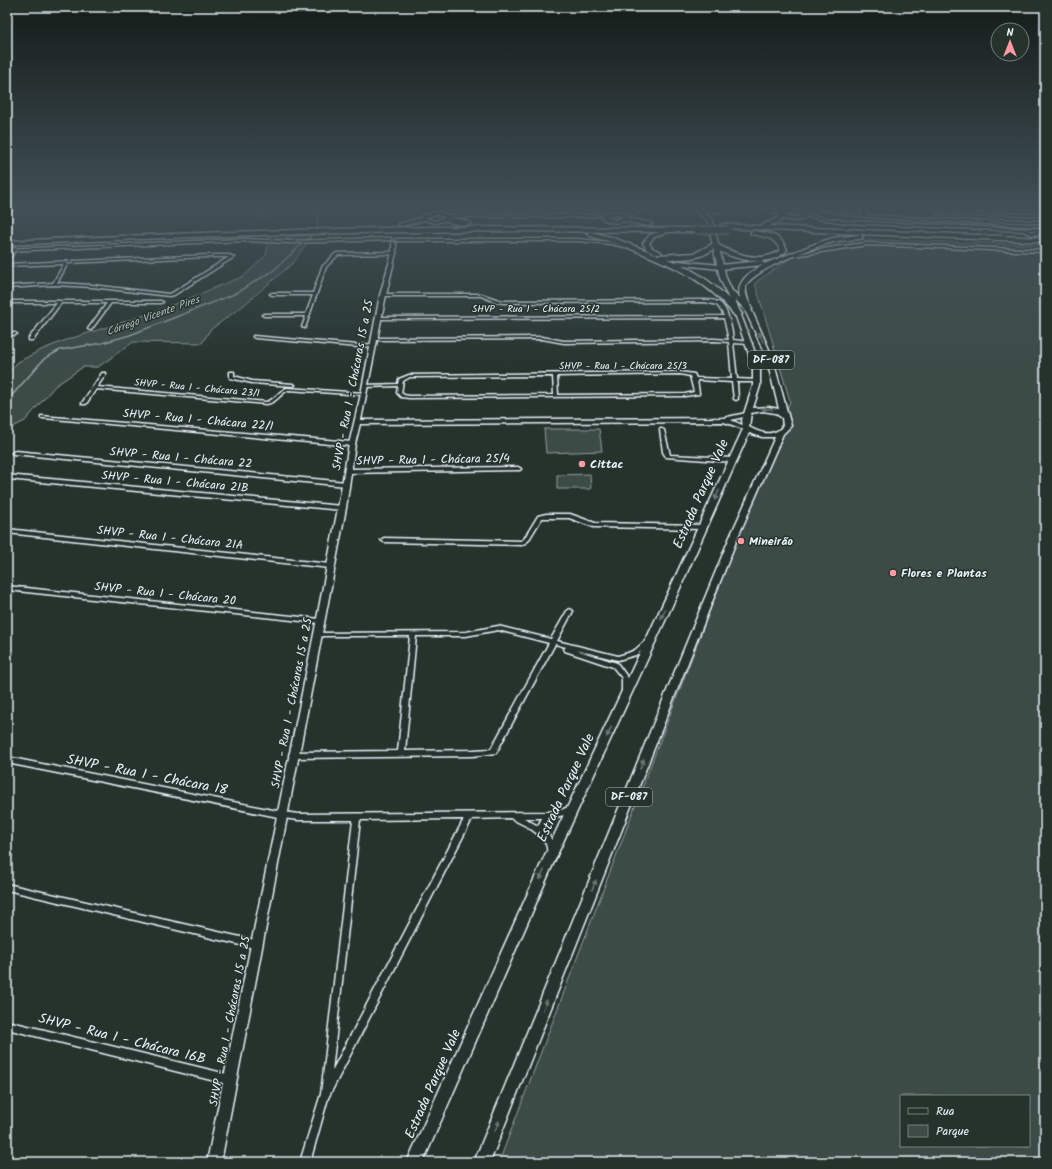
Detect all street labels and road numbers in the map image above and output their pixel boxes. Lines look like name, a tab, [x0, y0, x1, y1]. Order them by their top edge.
street label: SHVP - Rua 1 - Chácaras 15 a 25	[327, 297, 379, 472]
street label: SHVP - Rua 1 - Chácara 25/2	[472, 301, 600, 317]
road number: DF-087	[748, 351, 794, 369]
street label: SHVP - Rua 1 - Chácara 25/3	[559, 358, 687, 374]
street label: SHVP - Rua 1 - Chácara 23/1	[134, 375, 260, 401]
street label: SHVP - Rua 1 - Chácara 22/1	[122, 404, 274, 436]
street label: Estrada Parque Vale	[667, 435, 735, 552]
street label: SHVP - Rua 1 - Chácara 22	[109, 442, 253, 474]
street label: SHVP - Rua 1 - Chácara 25/4	[356, 449, 510, 471]
street label: SHVP - Rua 1 - Chácara 21B	[101, 466, 249, 498]
street label: SHVP - Rua 1 - Chácara 21A	[96, 521, 244, 555]
street label: SHVP - Rua 1 - Chácara 20	[93, 577, 237, 611]
street label: SHVP - Rua 1 - Chácaras 15 a 25	[266, 615, 318, 790]
street label: Estrada Parque Vale	[531, 729, 601, 846]
street label: SHVP - Rua 1 - Chácara 18	[65, 749, 230, 802]
road number: DF-087	[606, 788, 652, 806]
street label: SHVP - Rua 1 - Chácaras 15 a 25	[204, 933, 256, 1108]
street label: SHVP - Rua 1 - Chácara 16B	[36, 1008, 208, 1070]
street label: Estrada Parque Vale	[399, 1025, 467, 1142]

